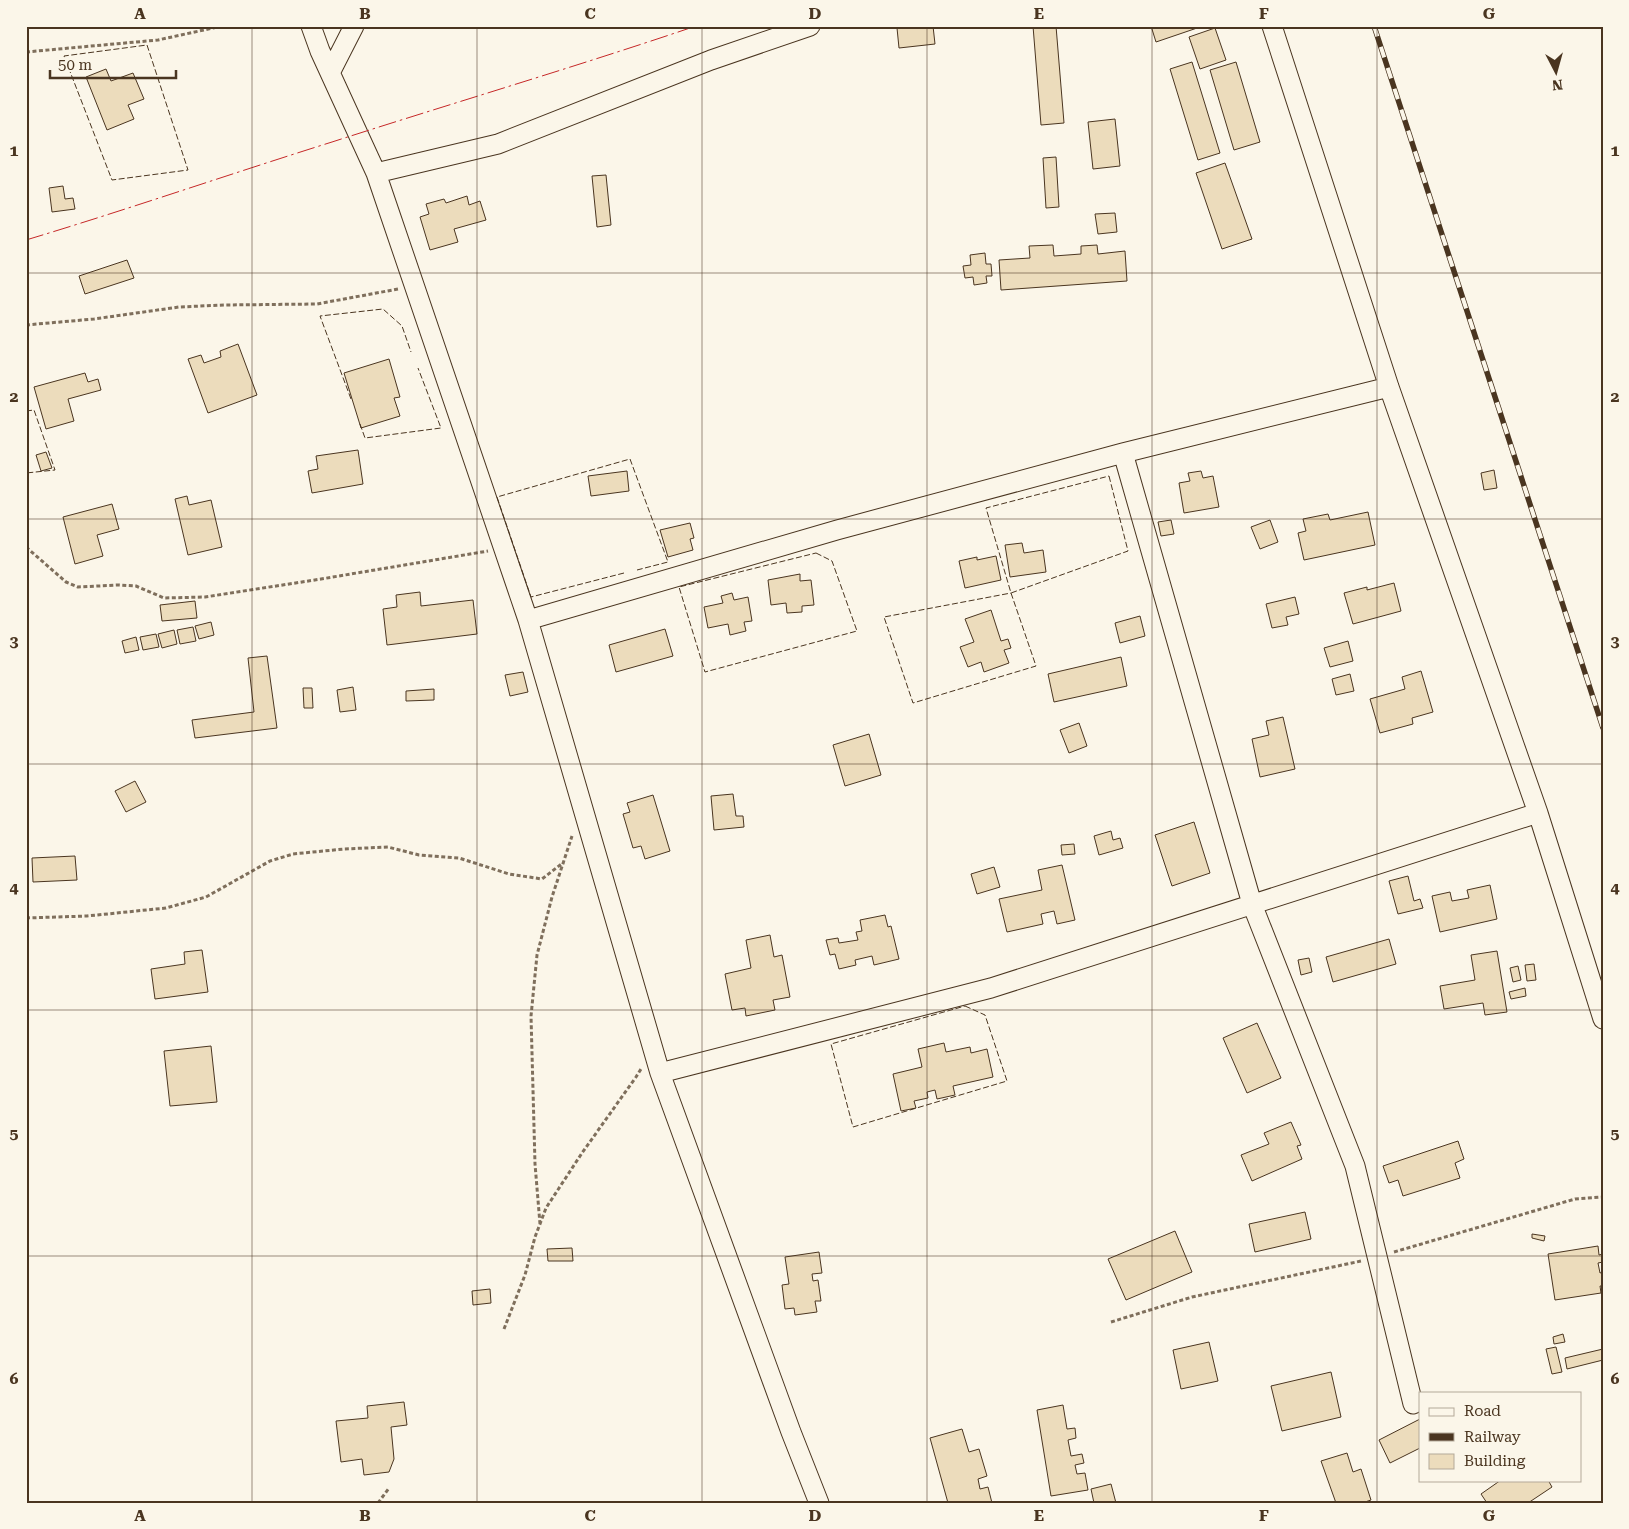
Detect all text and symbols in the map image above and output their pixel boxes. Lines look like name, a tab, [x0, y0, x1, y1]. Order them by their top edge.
text: A	[134, 4, 146, 23]
text: B	[359, 4, 371, 23]
text: C	[584, 4, 596, 23]
text: D	[809, 4, 822, 23]
text: E	[1034, 4, 1044, 23]
text: F	[1259, 4, 1269, 23]
text: G	[1483, 4, 1496, 23]
scale bar	[50, 48, 176, 80]
north arrow	[1532, 48, 1582, 98]
text: 50 m	[58, 56, 93, 74]
text: N	[1551, 76, 1564, 93]
text: 1	[10, 141, 19, 160]
text: 1	[1611, 141, 1620, 160]
text: 2	[10, 387, 19, 406]
text: 2	[1611, 387, 1620, 406]
text: 3	[10, 632, 19, 651]
text: 3	[1611, 632, 1620, 651]
text: 4	[10, 878, 19, 897]
text: 4	[1611, 878, 1620, 897]
text: 5	[10, 1124, 19, 1143]
text: 5	[1611, 1124, 1620, 1143]
text: 6	[10, 1369, 19, 1388]
text: 6	[1611, 1369, 1620, 1388]
legend	[1419, 1392, 1582, 1482]
text: Road	[1464, 1402, 1501, 1420]
text: Railway	[1464, 1428, 1521, 1446]
text: Building	[1464, 1452, 1526, 1470]
text: A	[134, 1506, 146, 1525]
text: B	[359, 1506, 371, 1525]
text: C	[584, 1506, 596, 1525]
text: D	[809, 1506, 822, 1525]
text: E	[1034, 1506, 1044, 1525]
text: F	[1259, 1506, 1269, 1525]
text: G	[1483, 1506, 1496, 1525]

